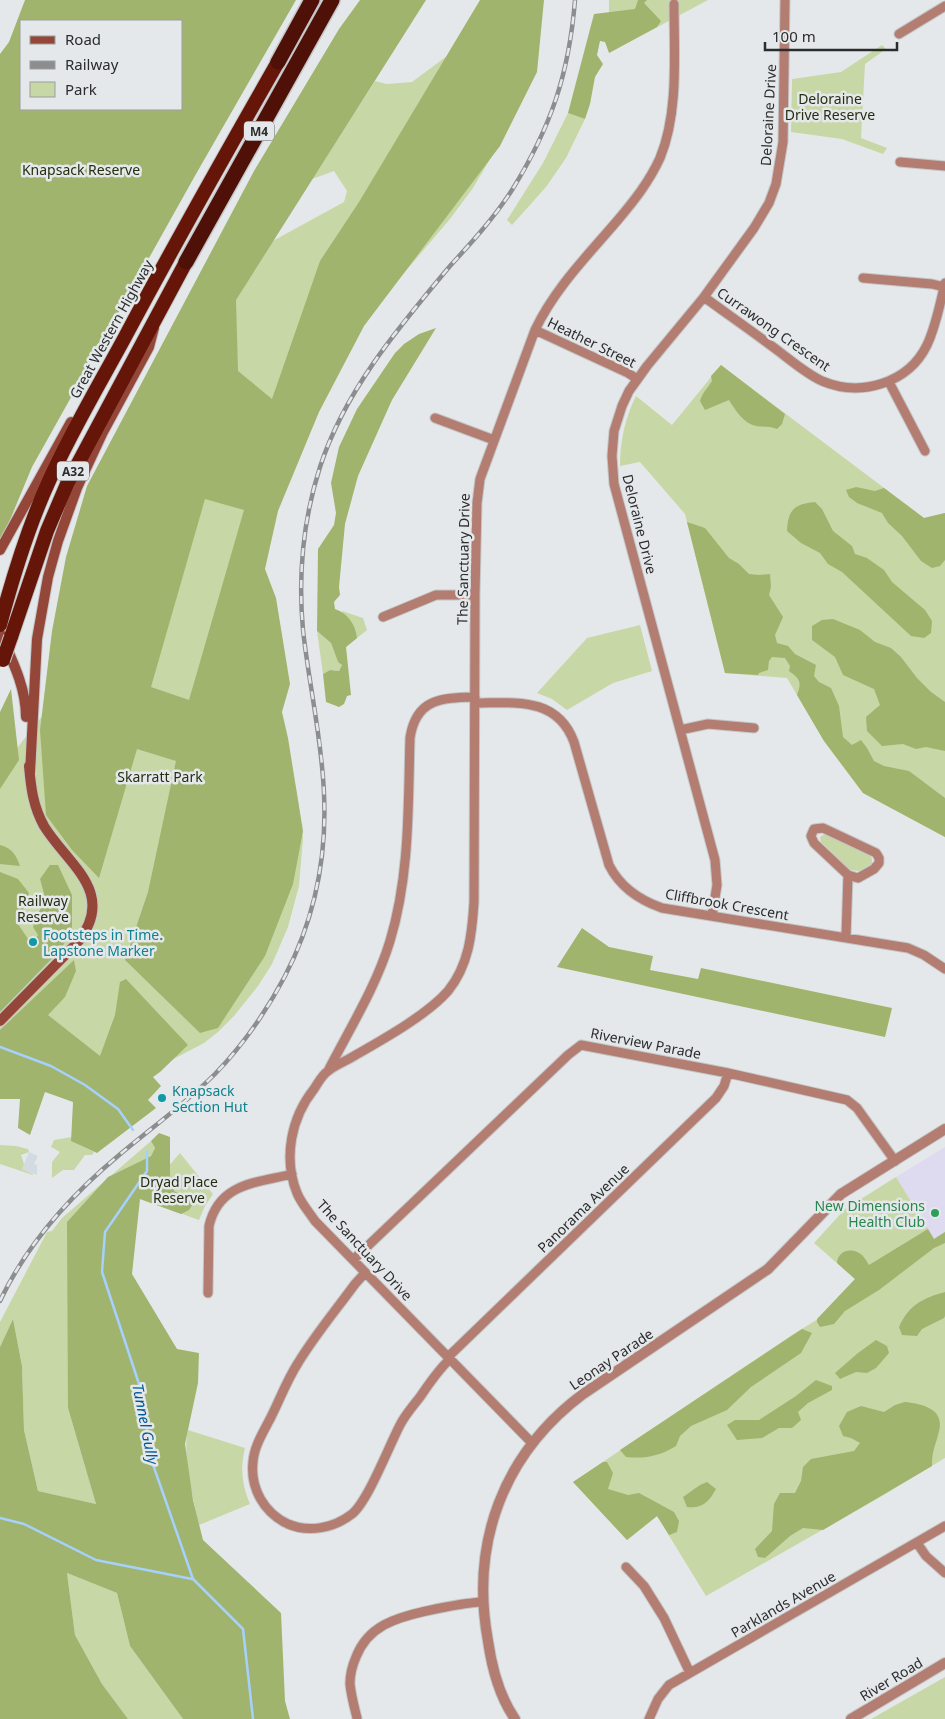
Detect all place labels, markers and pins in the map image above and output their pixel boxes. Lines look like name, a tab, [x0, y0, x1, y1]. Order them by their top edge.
place label: Footsteps in Time. Lapstone Marker	[43, 925, 163, 960]
marker: Footsteps in Time. Lapstone Marker	[27, 936, 39, 948]
place label: Knapsack Section Hut	[172, 1081, 248, 1116]
marker: Knapsack Section Hut	[156, 1092, 168, 1104]
place label: New Dimensions Health Club	[814, 1196, 925, 1231]
marker: New Dimensions Health Club	[929, 1207, 941, 1219]

